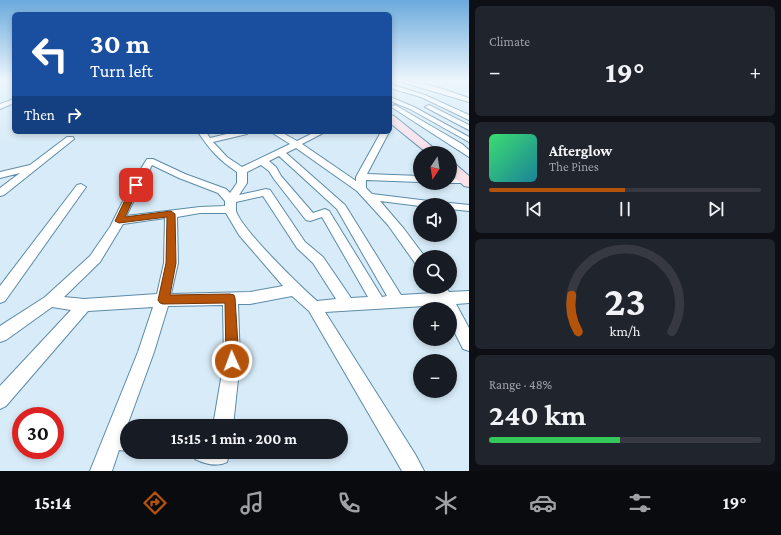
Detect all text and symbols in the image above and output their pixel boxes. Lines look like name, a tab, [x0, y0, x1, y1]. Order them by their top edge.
icon: left	[24, 28, 76, 80]
text: 30 m	[90, 28, 150, 59]
text: Climate	[489, 34, 530, 49]
text: 19°	[605, 55, 645, 88]
text: −	[489, 59, 501, 84]
text: +	[749, 59, 761, 84]
text: Turn left	[90, 61, 153, 81]
icon: right	[63, 104, 85, 126]
text: Then	[24, 107, 55, 123]
text: Afterglow	[549, 143, 612, 159]
north arrow	[413, 146, 457, 190]
map controls	[413, 146, 457, 398]
text: The Pines	[549, 159, 599, 174]
pin	[119, 168, 153, 202]
icon: arrive	[125, 174, 147, 196]
button: sound	[413, 198, 457, 242]
icon: previous	[523, 198, 545, 220]
icon: pause	[614, 198, 636, 220]
icon: next	[705, 198, 727, 220]
button: search	[413, 250, 457, 294]
text: 23	[604, 277, 646, 323]
button: +	[413, 302, 457, 346]
text: km/h	[610, 322, 641, 338]
position arrow	[211, 340, 253, 382]
button: −	[413, 354, 457, 398]
text: Range · 48%	[489, 377, 552, 392]
text: 240 km	[489, 398, 586, 431]
speed limit sign: 30	[12, 407, 64, 459]
text: 15:15 · 1 min · 200 m	[171, 431, 297, 447]
icon: directions	[141, 489, 169, 517]
icon: music	[238, 489, 266, 517]
icon: phone	[335, 489, 363, 517]
icon: climate	[432, 489, 460, 517]
icon: car	[529, 489, 557, 517]
icon: filters	[626, 489, 654, 517]
text: 15:14	[35, 493, 72, 513]
text: 19°	[723, 493, 746, 513]

